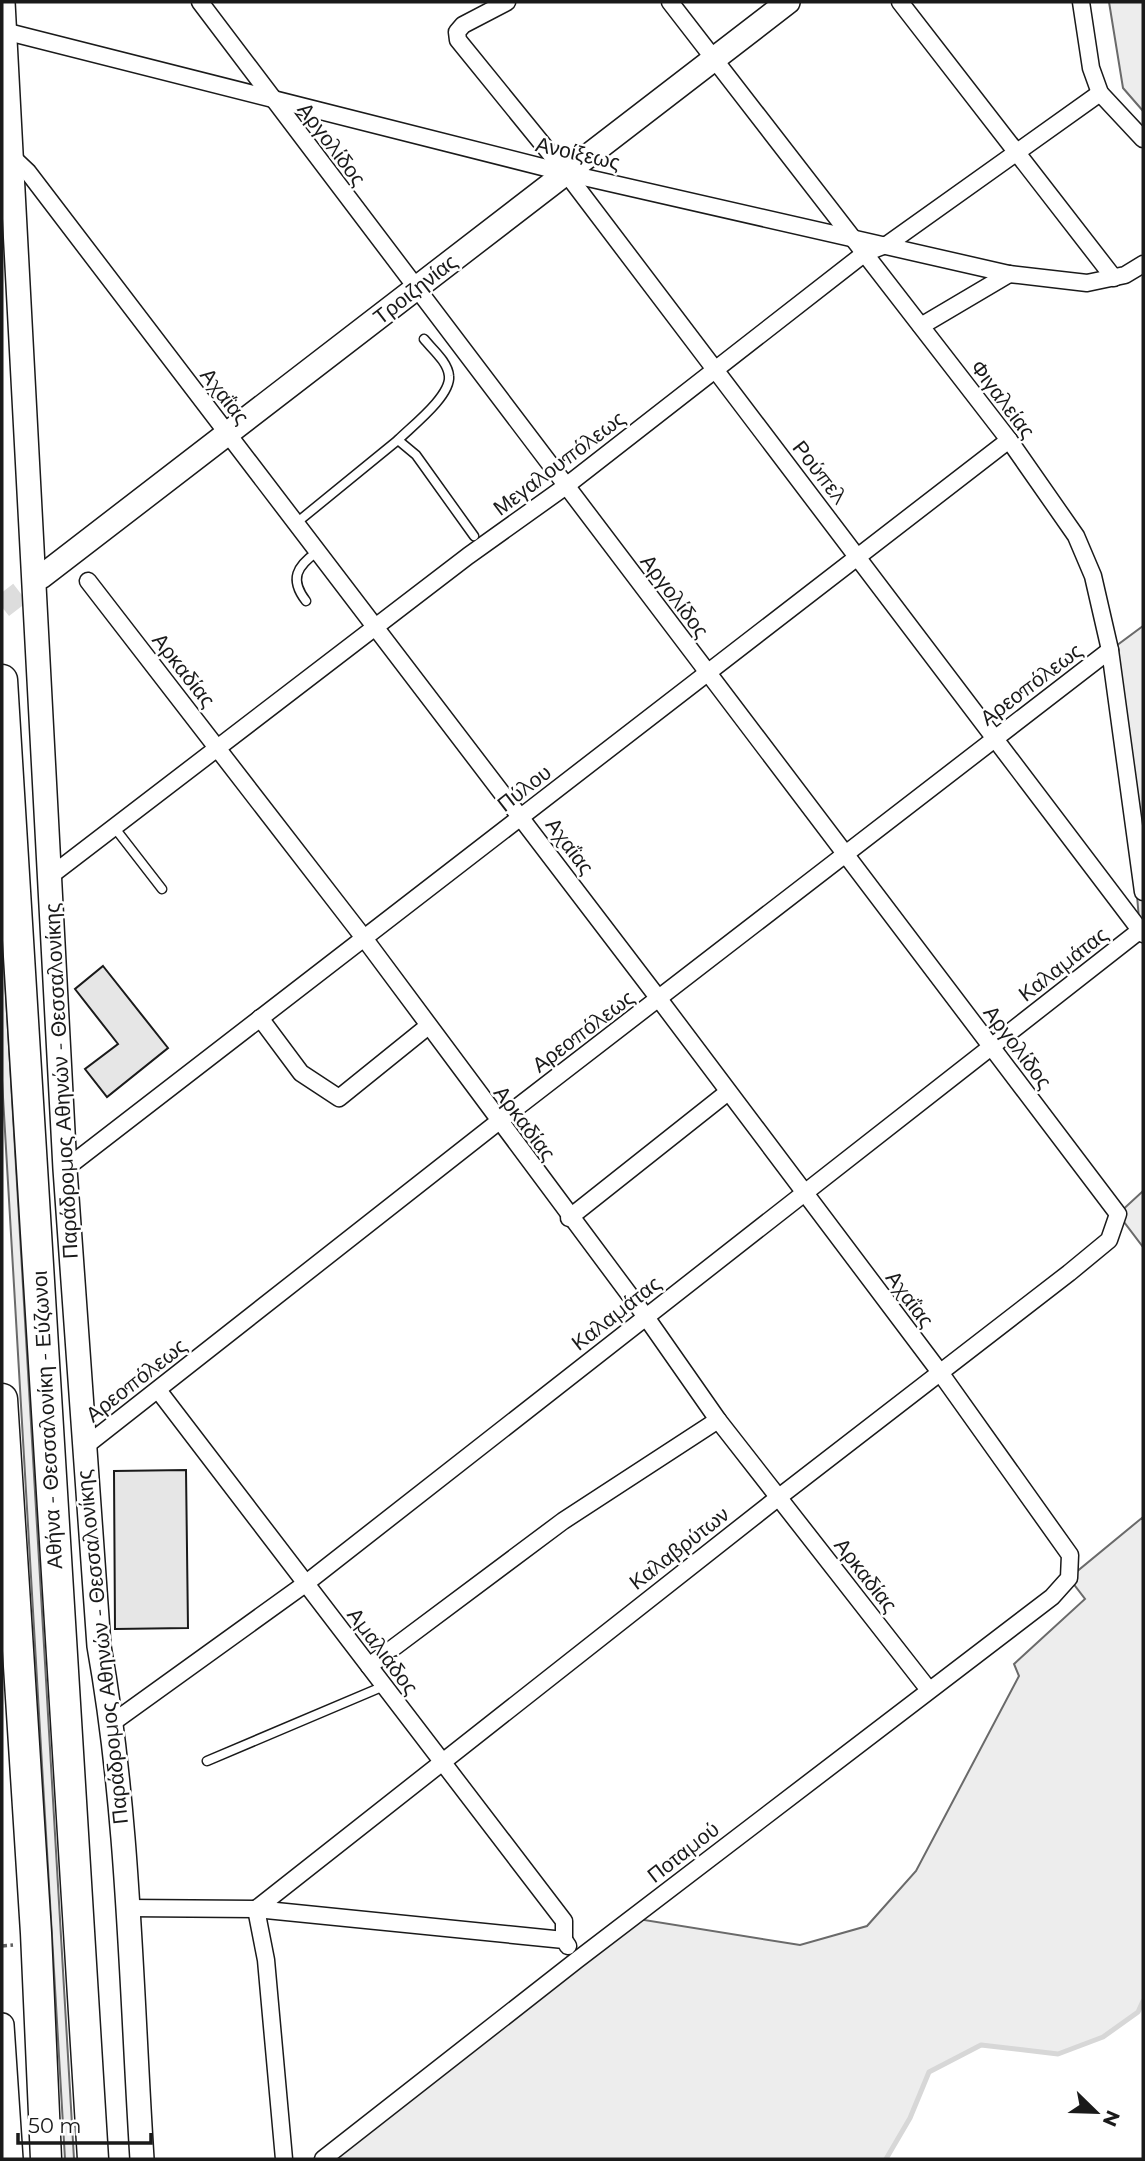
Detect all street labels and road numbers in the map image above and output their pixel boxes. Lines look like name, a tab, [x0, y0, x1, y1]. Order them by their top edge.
street label: Αργολίδος	[293, 97, 371, 191]
street label: Ανοίξεως	[533, 131, 623, 175]
street label: Τροιζηνίας	[368, 249, 462, 329]
street label: Φιγαλείας	[965, 355, 1041, 443]
street label: Αχαΐας	[195, 363, 255, 429]
street label: Μεγαλουπόλεως	[488, 405, 630, 521]
street label: Ρούπελ	[788, 436, 853, 509]
street label: Αργολίδος	[636, 549, 714, 643]
street label: Αρκαδίας	[147, 628, 221, 712]
street label: Αρεοπόλεως	[975, 638, 1087, 730]
street label: Πύλου	[492, 759, 556, 817]
street label: Αχαΐας	[541, 813, 599, 879]
street label: Παράδρομος Αθηνών - Θεσσαλονίκης	[39, 902, 83, 1260]
street label: Καλαμάτας	[1014, 922, 1112, 1006]
street label: Αρεοπόλεως	[527, 985, 639, 1077]
street label: Αργολίδος	[979, 1000, 1057, 1094]
street label: Αρκαδίας	[489, 1081, 561, 1165]
street label: Αχαΐας	[881, 1266, 939, 1332]
street label: Αθήνα - Θεσσαλονίκη - Εύζωνοι	[27, 1270, 67, 1570]
street label: Καλαμάτας	[567, 1271, 665, 1355]
street label: Αρεοπόλεως	[81, 1333, 191, 1427]
street label: Παράδρομος Αθηνών - Θεσσαλονίκης	[71, 1469, 133, 1825]
street label: Καλαβρύτων	[624, 1501, 734, 1595]
street label: Αρκαδίας	[829, 1533, 903, 1617]
street label: Αμαλιάδος	[342, 1603, 424, 1699]
street label: Ποταμού	[642, 1816, 724, 1888]

